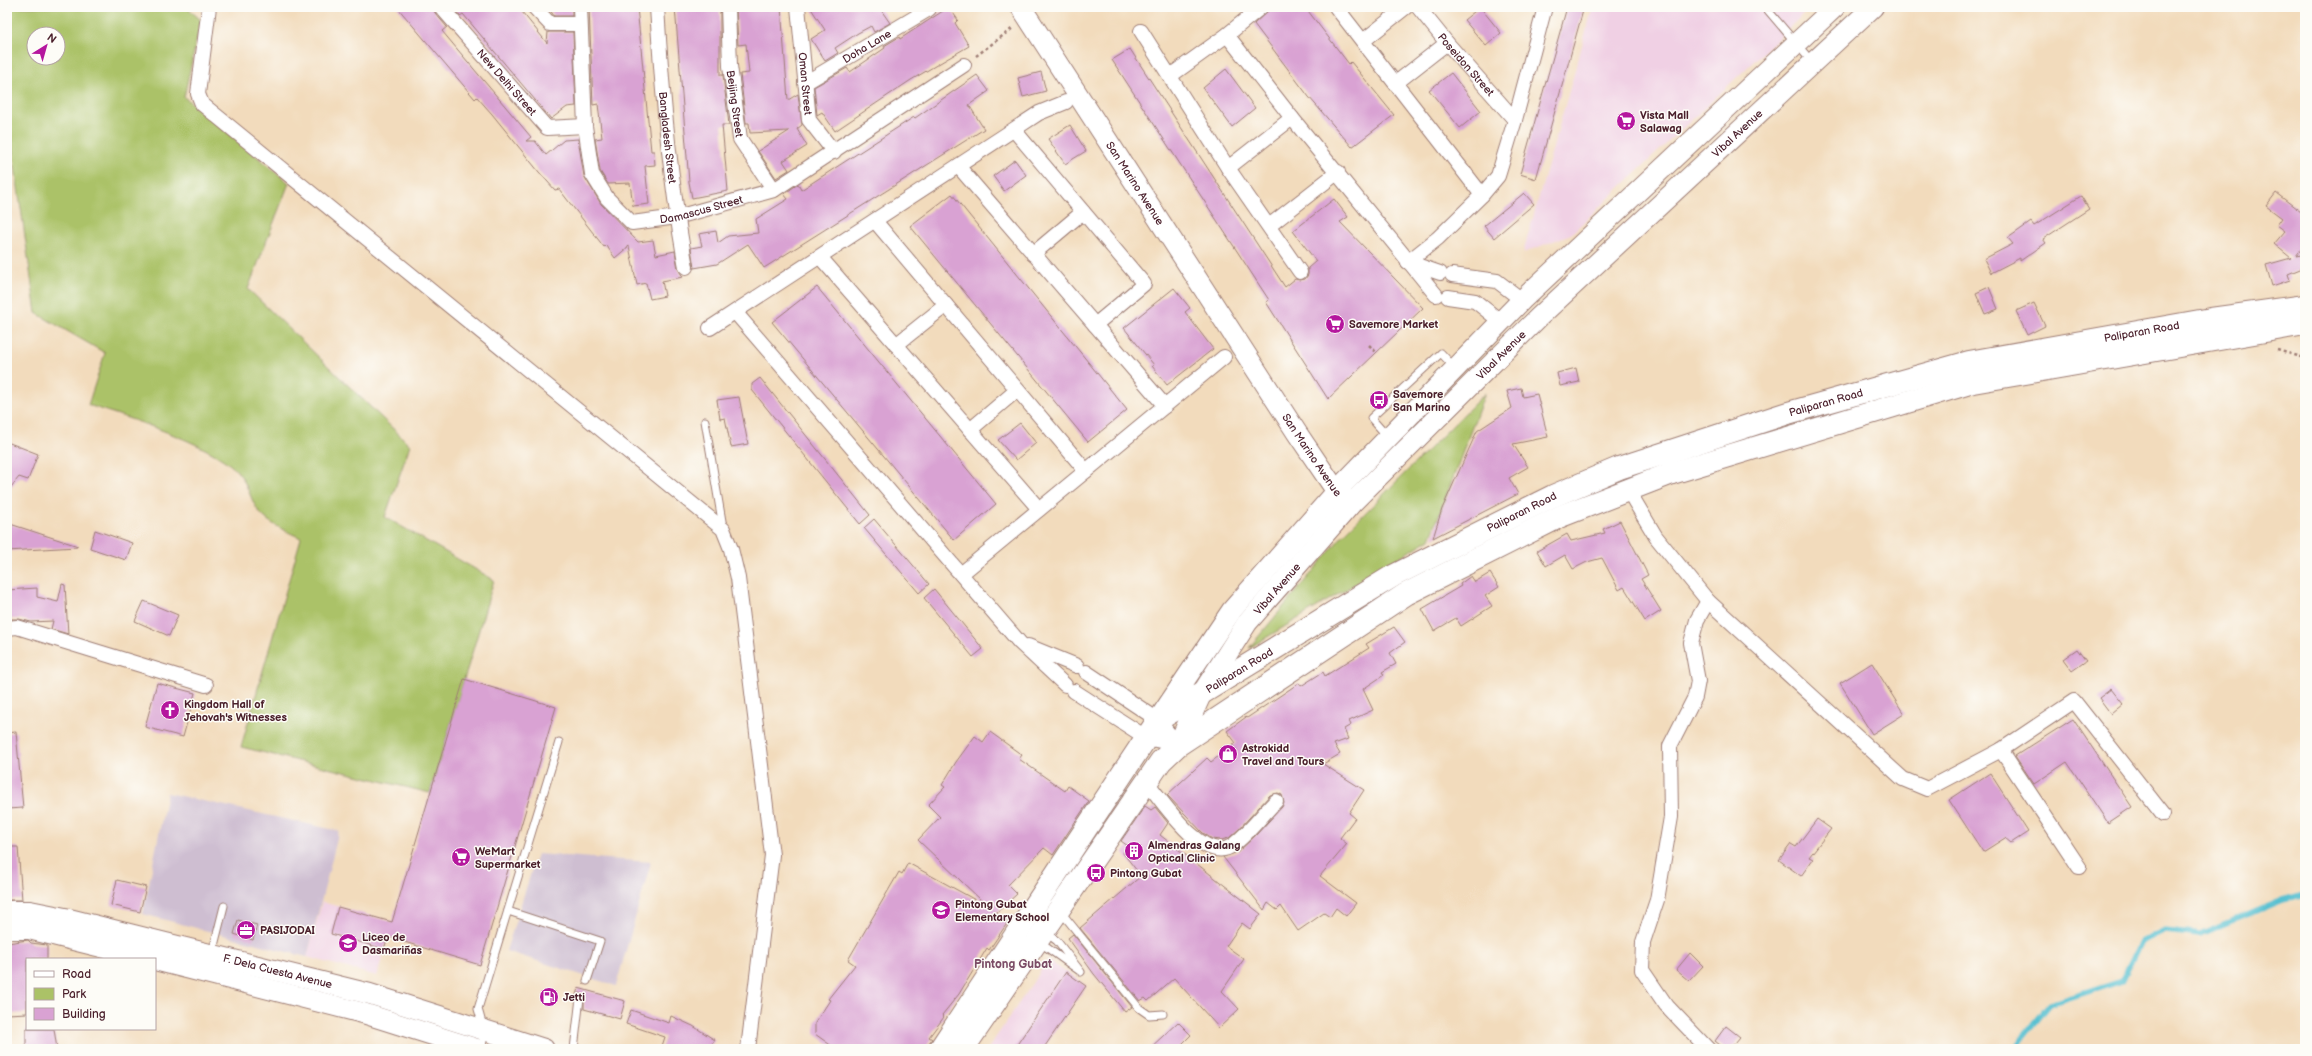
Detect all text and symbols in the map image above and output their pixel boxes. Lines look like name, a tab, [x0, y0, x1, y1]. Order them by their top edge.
north arrow	[26, 26, 66, 66]
street label: Doha Lane	[840, 26, 894, 66]
text: N	[45, 31, 59, 46]
street label: Poseidon Street	[1435, 31, 1497, 99]
street label: New Delhi Street	[474, 46, 540, 118]
street label: Oman Street	[796, 52, 815, 116]
street label: Beijing Street	[724, 69, 746, 139]
street label: Bangladesh Street	[657, 91, 679, 185]
street label: Vibal Avenue	[1709, 106, 1765, 160]
place label: Vista Mall Salawag	[1640, 109, 1689, 135]
supermarket icon: Vista Mall Salawag	[1615, 110, 1637, 132]
street label: San Marino Avenue	[1103, 139, 1167, 228]
street label: Damascus Street	[659, 192, 745, 226]
supermarket icon: Savemore Market	[1324, 313, 1346, 335]
place label: Savemore Market	[1349, 318, 1438, 331]
street label: Paliparan Road	[2103, 318, 2180, 344]
street label: Vibal Avenue	[1474, 327, 1529, 382]
street label: Paliparan Road	[1788, 386, 1864, 419]
place label: Savemore San Marino	[1393, 388, 1450, 414]
bus stop icon: Savemore San Marino	[1368, 389, 1390, 411]
street label: San Marino Avenue	[1280, 411, 1344, 500]
street label: Paliparan Road	[1485, 489, 1559, 535]
street label: Vibal Avenue	[1251, 560, 1303, 617]
street label: Paliparan Road	[1203, 645, 1275, 696]
place label: Kingdom Hall of Jehovah's Witnesses	[184, 698, 287, 724]
church icon: Kingdom Hall of Jehovah's Witnesses	[159, 699, 181, 721]
place label: Astrokidd Travel and Tours	[1241, 742, 1325, 768]
shop icon: Astrokidd Travel and Tours	[1217, 743, 1239, 765]
place label: Almendras Galang Optical Clinic	[1147, 839, 1240, 865]
building icon: Almendras Galang Optical Clinic	[1123, 840, 1145, 862]
place label: WeMart Supermarket	[475, 845, 541, 871]
supermarket icon: WeMart Supermarket	[450, 846, 472, 868]
bus stop icon: Pintong Gubat	[1085, 862, 1107, 884]
place label: Pintong Gubat	[1110, 867, 1182, 880]
place label: Pintong Gubat Elementary School	[955, 898, 1049, 924]
school or university icon: Pintong Gubat Elementary School	[930, 899, 952, 921]
office icon: PASIJODAI	[235, 919, 257, 941]
place label: PASIJODAI	[260, 924, 315, 937]
place label: Liceo de Dasmariñas	[362, 931, 423, 957]
school or university icon: Liceo de Dasmariñas	[337, 932, 359, 954]
street label: F. Dela Cuesta Avenue	[222, 951, 334, 991]
district label: Pintong Gubat	[974, 957, 1052, 972]
legend	[26, 958, 156, 1030]
text: Road	[62, 967, 91, 982]
fuel station icon: Jetti	[538, 986, 560, 1008]
text: Park	[62, 987, 86, 1002]
place label: Jetti	[563, 991, 585, 1004]
text: Building	[62, 1007, 106, 1022]

